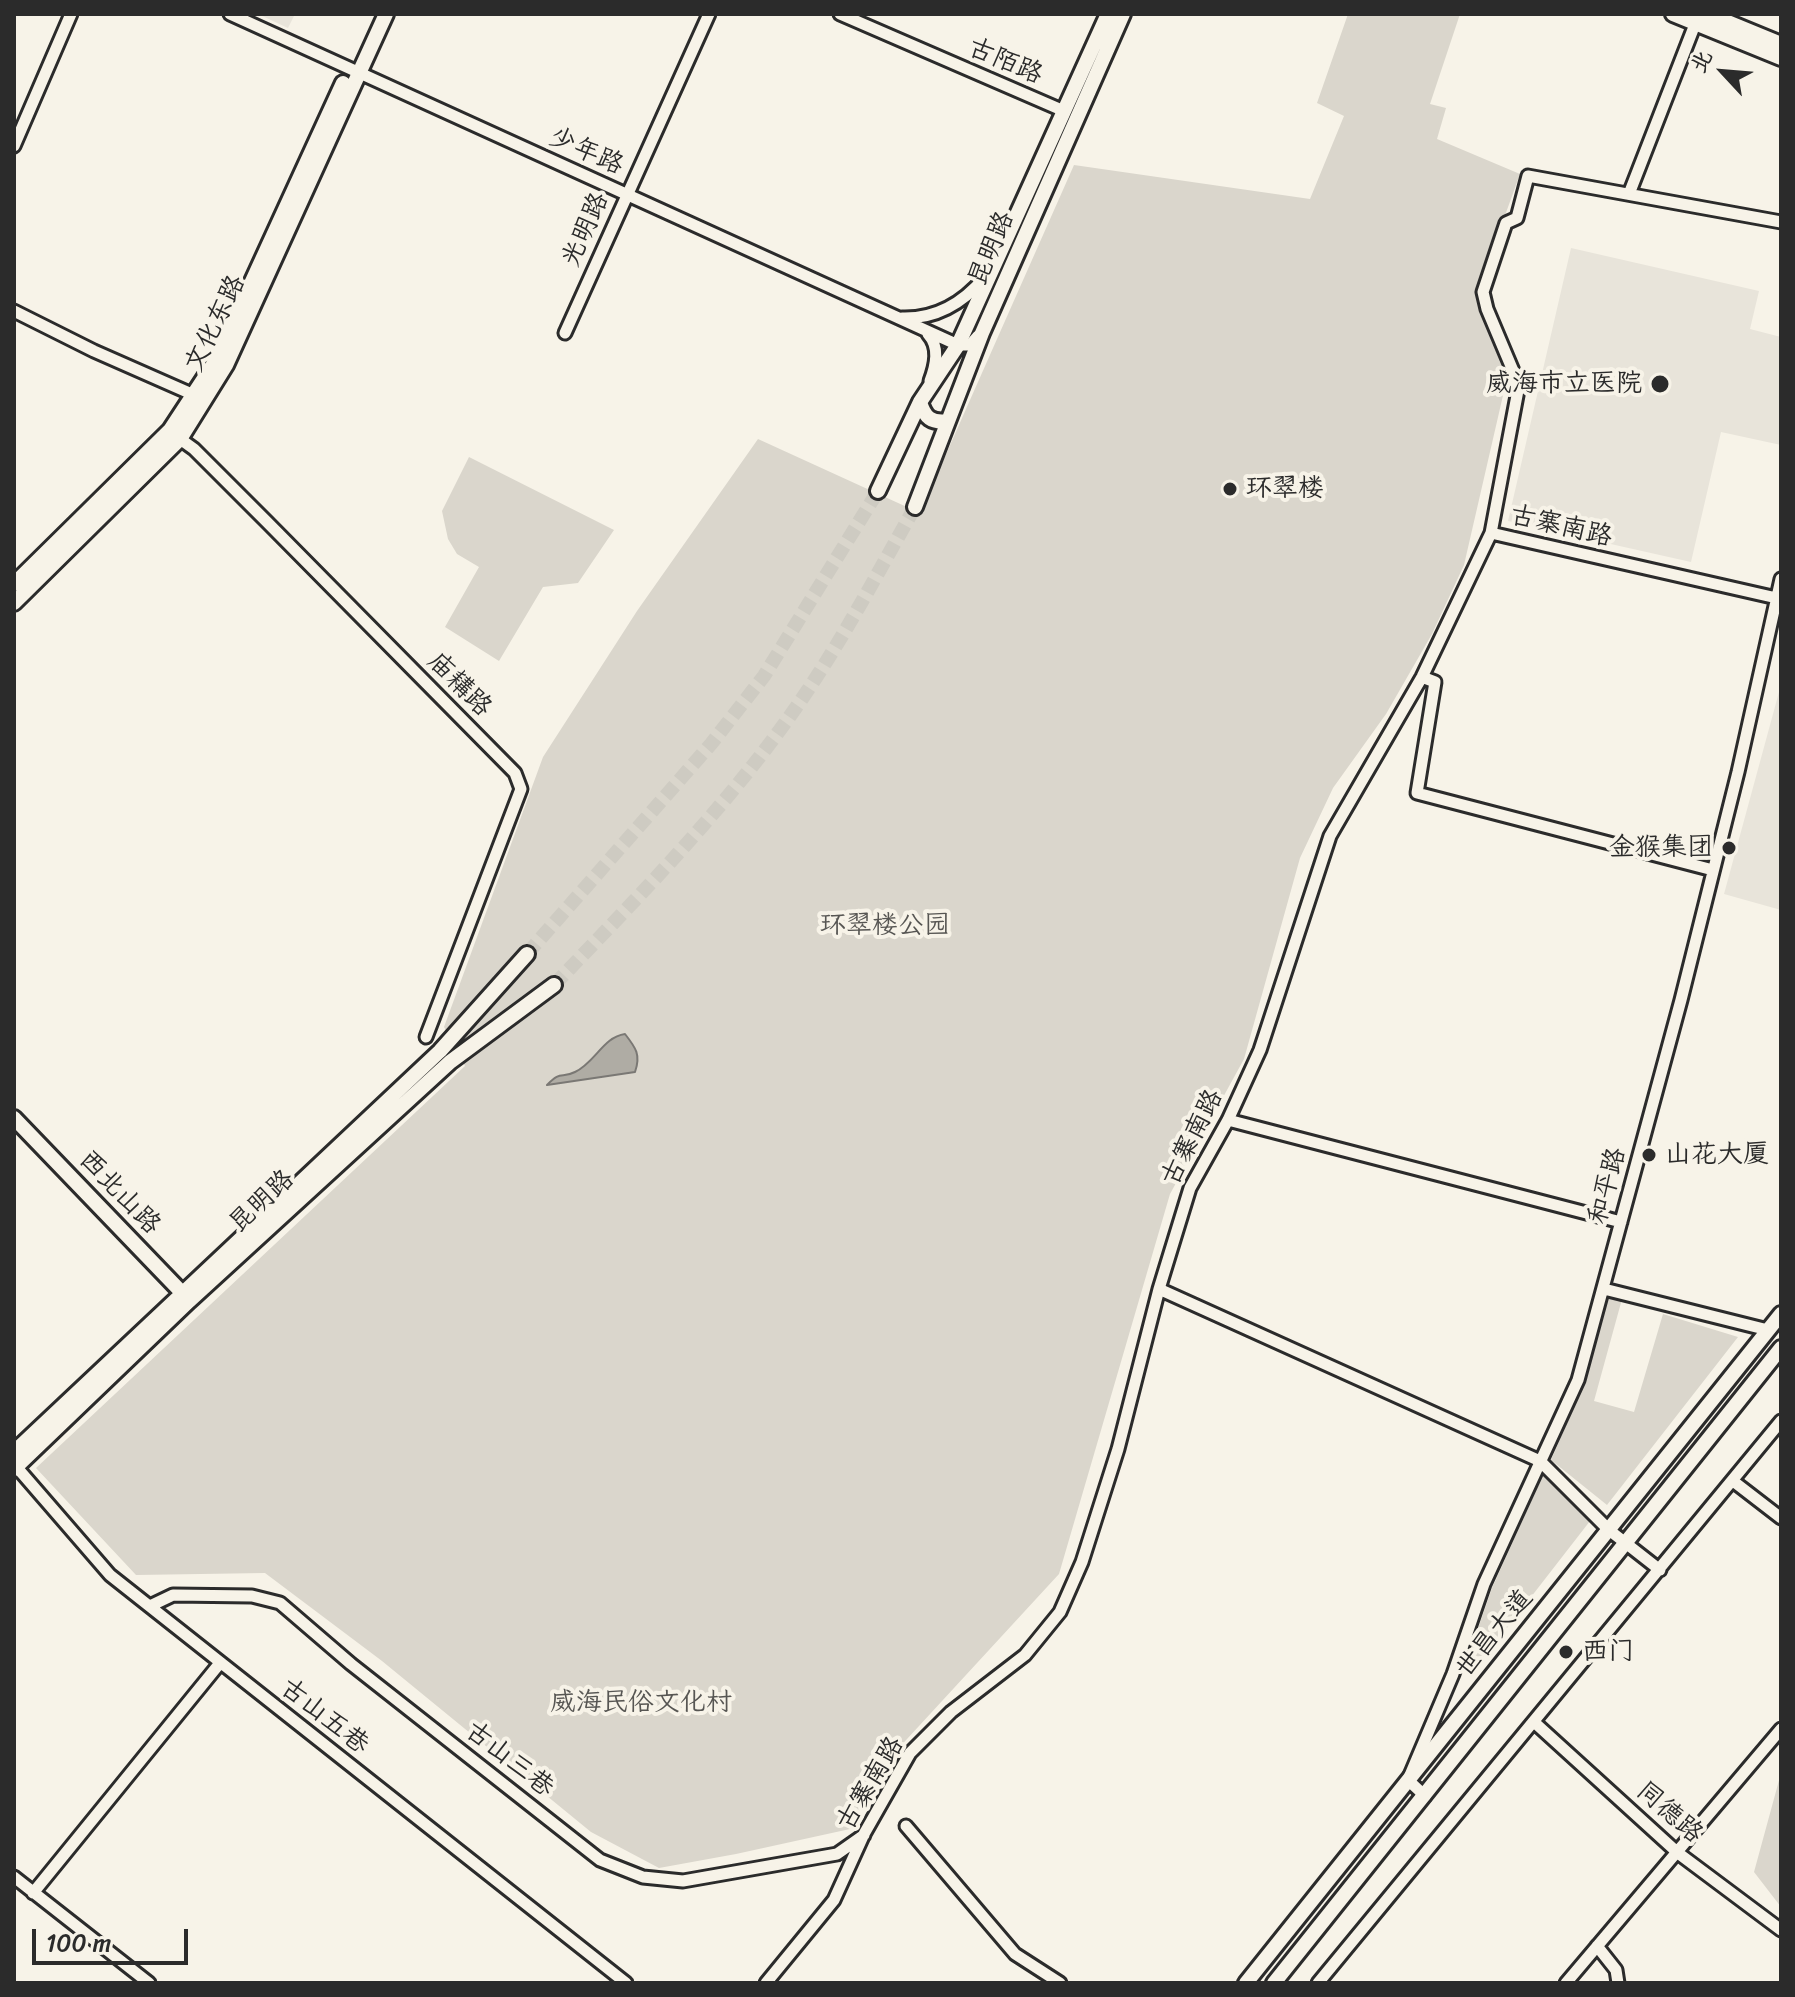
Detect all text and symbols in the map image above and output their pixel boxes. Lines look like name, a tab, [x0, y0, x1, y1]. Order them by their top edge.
street label: 古陌路	[963, 32, 1047, 92]
north arrow	[1683, 32, 1763, 112]
text: 北	[1679, 43, 1723, 80]
street label: 少年路	[544, 122, 628, 182]
street label: 光明路	[556, 188, 616, 272]
street label: 昆明路	[962, 207, 1022, 291]
street label: 文化东路	[179, 270, 253, 378]
place label: 威海市立医院	[1486, 368, 1642, 400]
marker: 威海市立医院	[1649, 373, 1671, 395]
place label: 环翠楼	[1246, 473, 1324, 505]
marker: 环翠楼	[1221, 480, 1239, 498]
street label: 古寨南路	[1507, 500, 1615, 554]
street label: 庙耩路	[420, 646, 498, 724]
place label: 金猴集团	[1609, 832, 1713, 864]
marker: 金猴集团	[1720, 839, 1738, 857]
park label: 环翠楼公园	[820, 910, 950, 942]
street label: 古寨南路	[1155, 1085, 1231, 1191]
place label: 山花大厦	[1665, 1139, 1769, 1171]
street label: 和平路	[1583, 1144, 1633, 1228]
street label: 西北山路	[72, 1145, 166, 1241]
marker: 山花大厦	[1640, 1146, 1658, 1164]
street label: 昆明路	[223, 1164, 301, 1240]
street label: 世昌大道	[1450, 1584, 1540, 1684]
place label: 西门	[1582, 1636, 1634, 1668]
marker: 西门	[1557, 1643, 1575, 1661]
street label: 古山五巷	[273, 1673, 375, 1761]
park label: 威海民俗文化村	[550, 1687, 732, 1719]
street label: 古山三巷	[458, 1716, 560, 1804]
street label: 古寨南路	[831, 1731, 911, 1837]
street label: 同德路	[1629, 1776, 1709, 1850]
scale bar	[36, 1913, 192, 1963]
text: 100 m	[46, 1922, 111, 1964]

